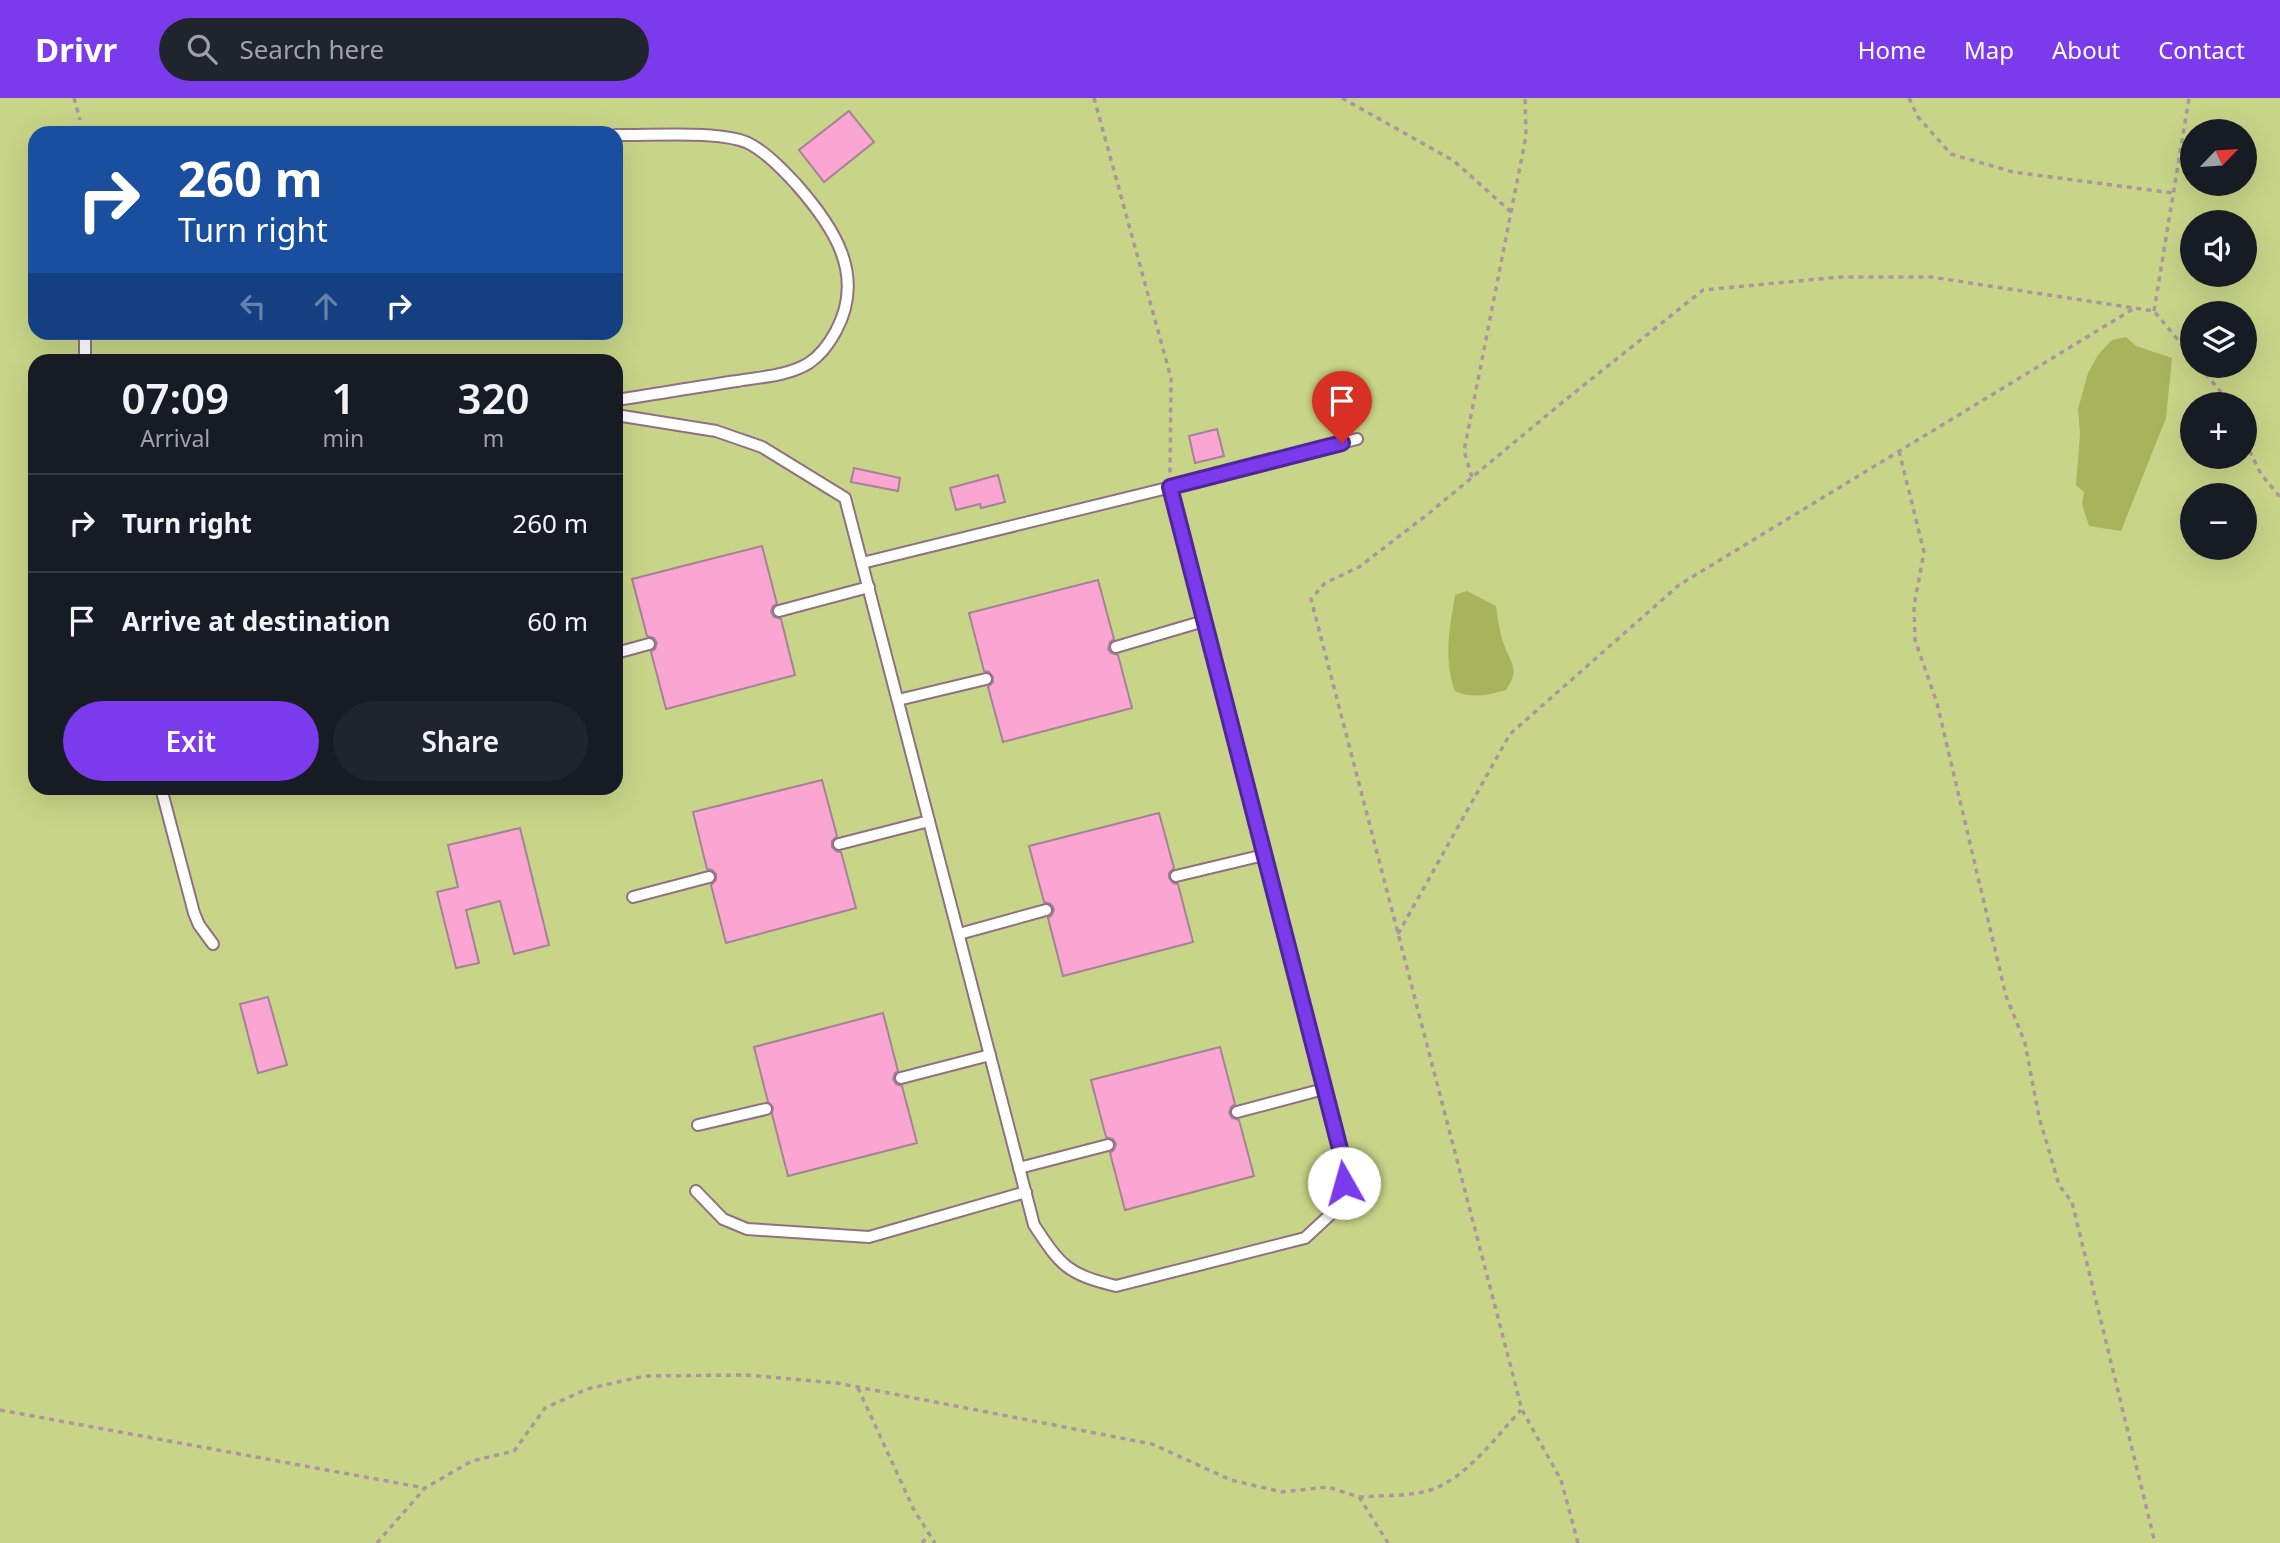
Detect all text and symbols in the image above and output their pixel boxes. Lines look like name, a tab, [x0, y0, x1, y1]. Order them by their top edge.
search box	[159, 18, 649, 81]
text: Drivr	[35, 27, 117, 72]
icon: search	[183, 30, 221, 68]
text: Search here	[239, 31, 384, 67]
text: Home	[1858, 33, 1926, 66]
text: Map	[1964, 33, 2014, 66]
text: About	[2052, 33, 2120, 66]
text: Contact	[2158, 33, 2245, 66]
north arrow	[2180, 119, 2258, 196]
map controls	[2180, 119, 2257, 560]
text: 260 m	[178, 145, 323, 211]
icon: right	[63, 154, 154, 245]
text: Turn right	[178, 208, 328, 251]
button: sound	[2180, 210, 2257, 287]
icon: left	[234, 287, 272, 325]
icon: ahead	[307, 287, 345, 325]
icon: right	[380, 287, 418, 325]
button: layers	[2180, 301, 2257, 378]
text: 07:09	[121, 369, 229, 426]
text: 1	[331, 369, 355, 426]
text: 320	[458, 369, 530, 426]
pin	[1312, 371, 1372, 443]
icon: arrive	[1323, 382, 1361, 420]
button: +	[2180, 392, 2257, 469]
text: Arrival	[140, 422, 210, 454]
text: min	[322, 422, 364, 454]
text: m	[483, 422, 504, 454]
button: −	[2180, 483, 2257, 560]
icon: right	[63, 504, 101, 542]
text: Turn right	[122, 505, 252, 541]
text: 260 m	[512, 505, 588, 541]
icon: arrive	[63, 602, 101, 640]
text: Arrive at destination	[122, 603, 391, 639]
text: 60 m	[527, 603, 588, 639]
button: Exit	[63, 701, 319, 781]
button: Share	[333, 701, 588, 781]
position arrow	[1307, 1146, 1381, 1220]

